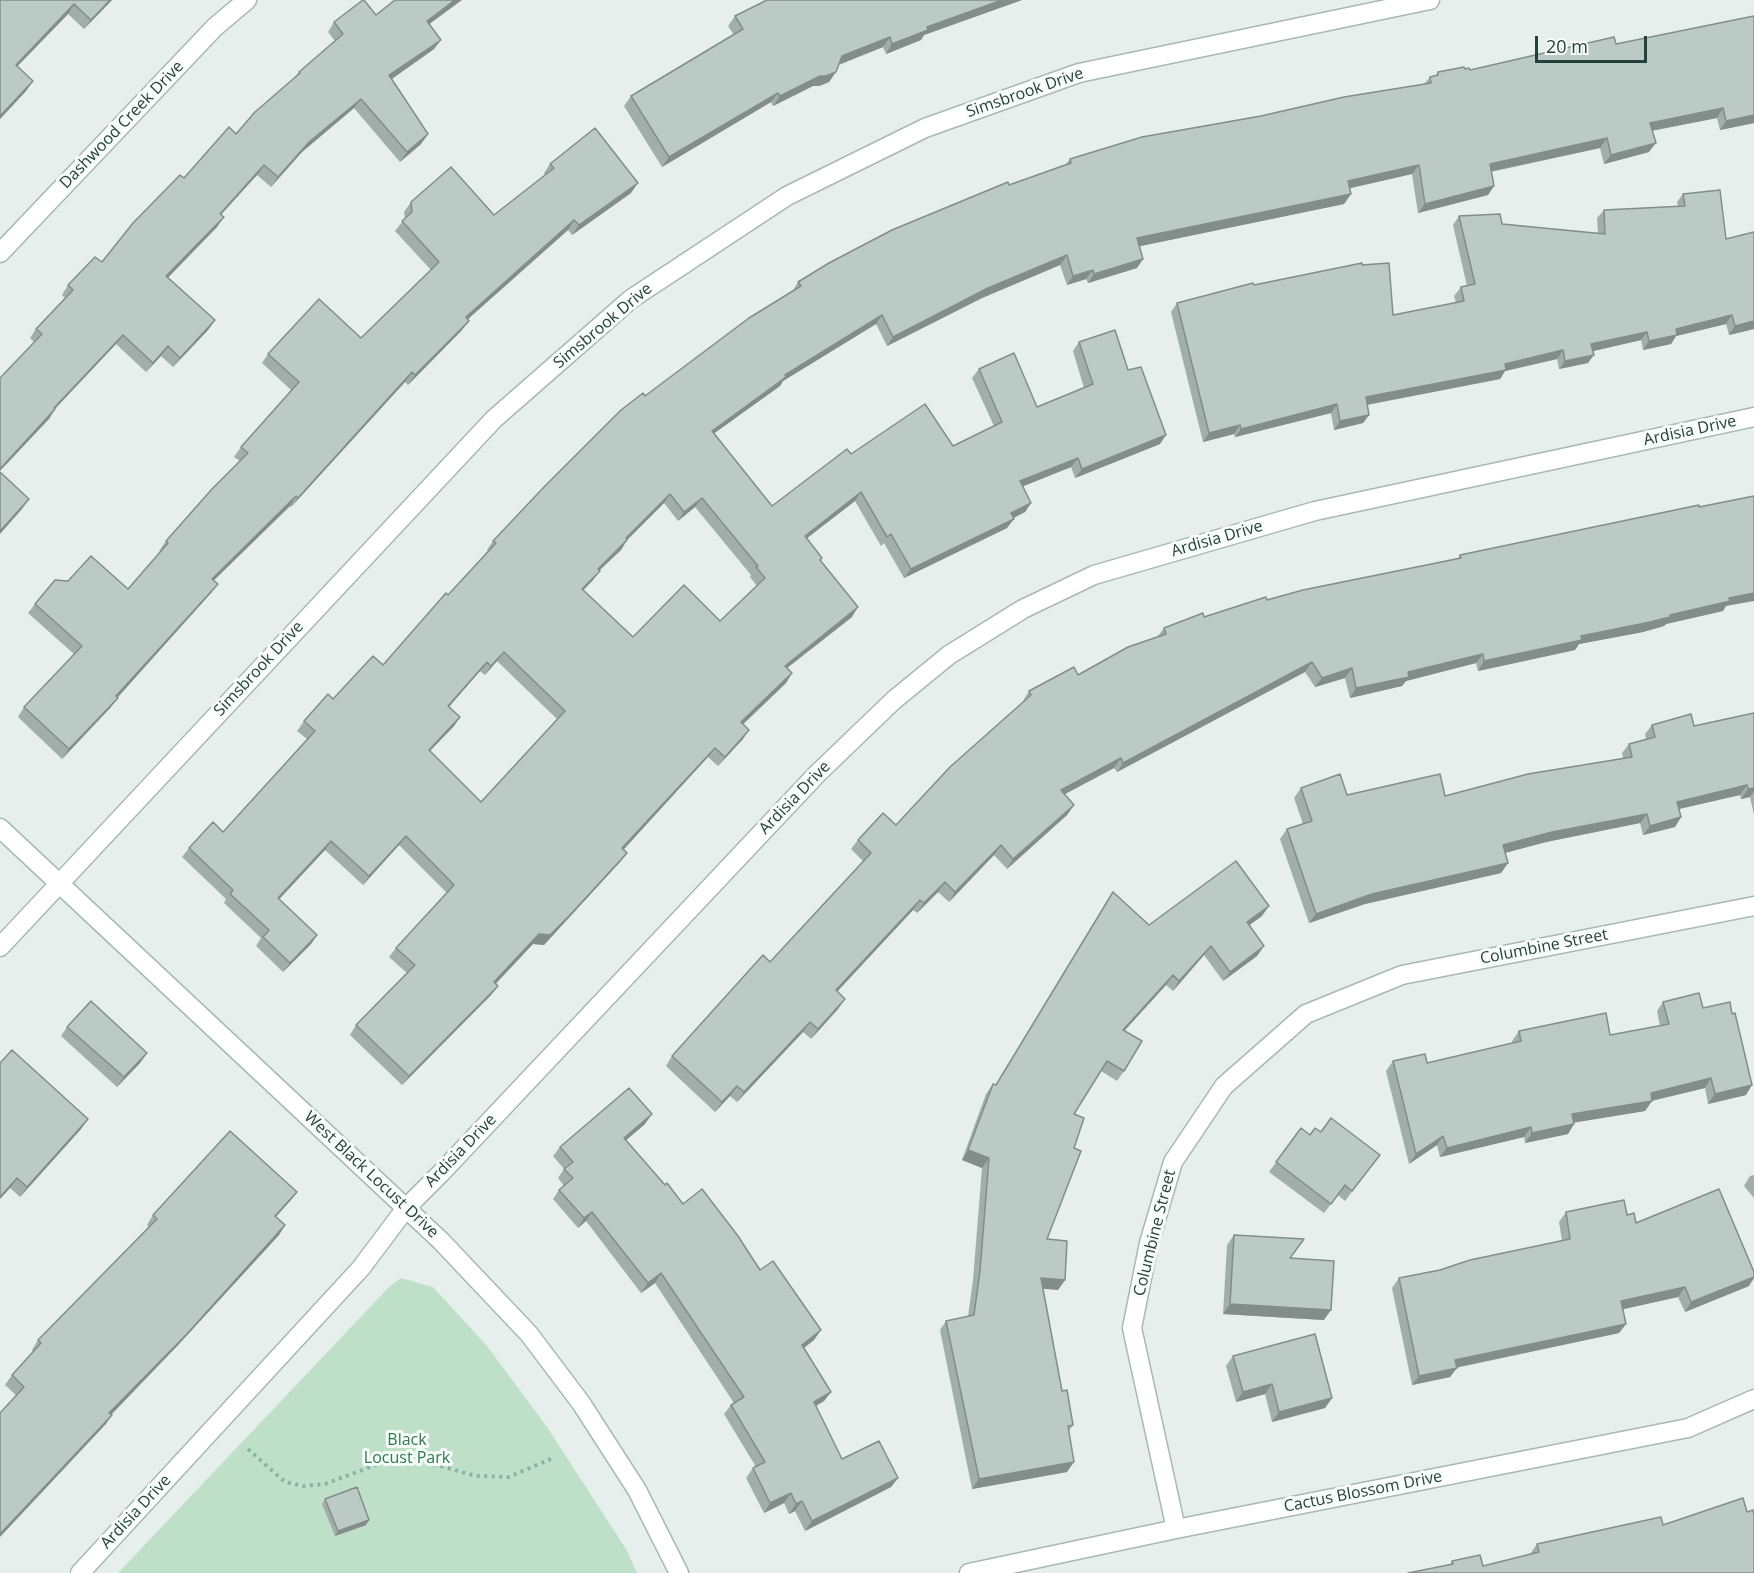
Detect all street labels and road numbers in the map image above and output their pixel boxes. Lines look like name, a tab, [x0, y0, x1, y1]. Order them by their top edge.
street label: Dashwood Creek Drive	[56, 57, 188, 193]
street label: Simsbrook Drive	[964, 64, 1086, 122]
street label: Simsbrook Drive	[550, 279, 656, 373]
street label: Ardisia Drive	[1642, 412, 1738, 450]
street label: Ardisia Drive	[1169, 517, 1265, 561]
street label: Simsbrook Drive	[210, 618, 308, 720]
street label: Ardisia Drive	[755, 757, 835, 839]
street label: Columbine Street	[1478, 925, 1610, 969]
street label: West Black Locust Drive	[300, 1108, 442, 1242]
street label: Ardisia Drive	[421, 1110, 501, 1192]
street label: Columbine Street	[1130, 1168, 1180, 1298]
street label: Cactus Blossom Drive	[1282, 1467, 1444, 1517]
street label: Ardisia Drive	[97, 1471, 175, 1553]

